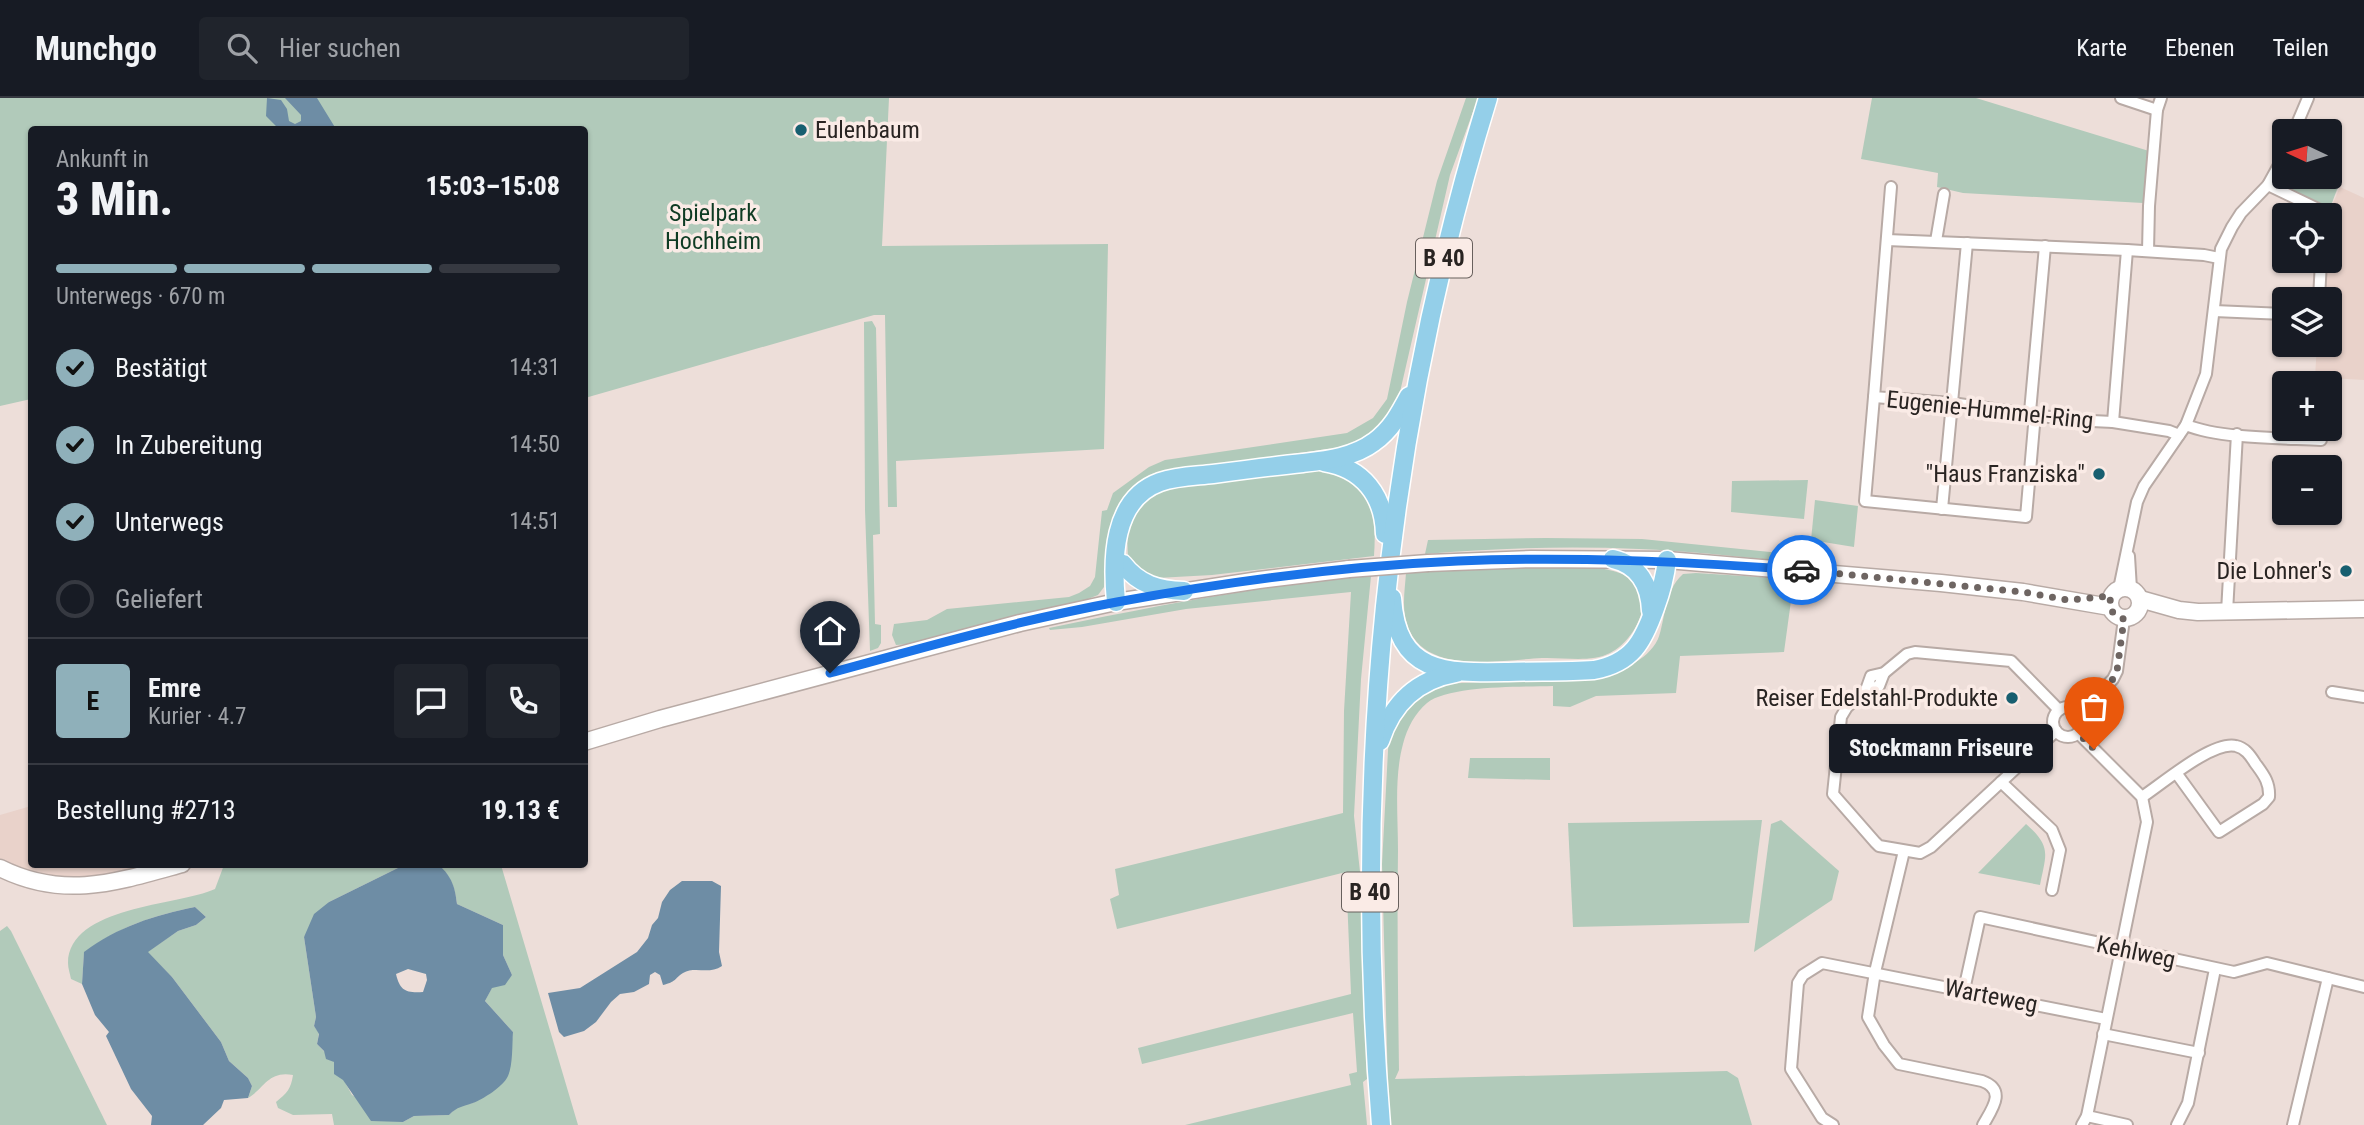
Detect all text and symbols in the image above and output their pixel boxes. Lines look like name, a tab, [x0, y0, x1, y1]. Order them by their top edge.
search box	[199, 17, 689, 80]
text: Munchgo	[35, 29, 157, 68]
icon: search	[223, 29, 261, 67]
text: Hier suchen	[279, 33, 401, 63]
text: Karte	[2076, 34, 2127, 62]
text: Ebenen	[2165, 34, 2235, 62]
text: Teilen	[2273, 34, 2329, 62]
place label: Eulenbaum	[815, 116, 920, 144]
north arrow	[2272, 119, 2342, 189]
map controls	[2272, 119, 2342, 525]
marker: Eulenbaum	[793, 122, 809, 138]
text: Ankunft in	[56, 146, 149, 173]
text: 15:03–15:08	[426, 171, 560, 201]
text: 3 Min.	[56, 172, 173, 226]
park label: Spielpark Hochheim	[665, 199, 761, 255]
button: locate	[2272, 203, 2342, 273]
road number: B 40	[1416, 238, 1472, 278]
text: Unterwegs · 670 m	[56, 283, 225, 310]
button: layers	[2272, 287, 2342, 357]
icon: check	[56, 349, 94, 387]
text: Bestätigt	[115, 353, 208, 383]
text: 14:31	[509, 354, 560, 381]
button: +	[2272, 371, 2342, 441]
street label: Eugenie-Hummel-Ring	[1885, 385, 2095, 435]
icon: check	[56, 426, 94, 464]
text: In Zubereitung	[115, 430, 263, 460]
text: 14:50	[509, 431, 560, 458]
button: −	[2272, 455, 2342, 525]
place label: "Haus Franziska"	[1925, 460, 2085, 488]
marker: "Haus Franziska"	[2091, 466, 2107, 482]
icon: check	[56, 503, 94, 541]
text: Unterwegs	[115, 507, 224, 537]
text: 14:51	[509, 508, 560, 535]
courier	[1767, 535, 1837, 605]
icon: car	[1783, 551, 1821, 589]
place label: Die Lohner's	[2216, 557, 2332, 585]
marker: Die Lohner's	[2338, 563, 2354, 579]
text: Geliefert	[115, 584, 203, 614]
pin	[800, 601, 860, 673]
icon: home	[811, 612, 849, 650]
button: chat	[394, 664, 468, 738]
button: phone	[486, 664, 560, 738]
text: Emre	[148, 673, 201, 703]
pin	[2064, 677, 2124, 749]
place label: Reiser Edelstahl-Produkte	[1755, 684, 1998, 712]
text: E	[87, 686, 99, 716]
icon: bag	[2075, 688, 2113, 726]
marker: Reiser Edelstahl-Produkte	[2004, 690, 2020, 706]
text: Kurier · 4.7	[148, 703, 246, 730]
callout: Stockmann Friseure	[1828, 724, 2052, 774]
text: Stockmann Friseure	[1849, 735, 2033, 762]
text: Bestellung #2713	[56, 795, 236, 825]
text: 19.13 €	[481, 795, 560, 825]
road number: B 40	[1342, 872, 1398, 912]
street label: Kehlweg	[2094, 930, 2178, 974]
street label: Warteweg	[1942, 973, 2040, 1019]

